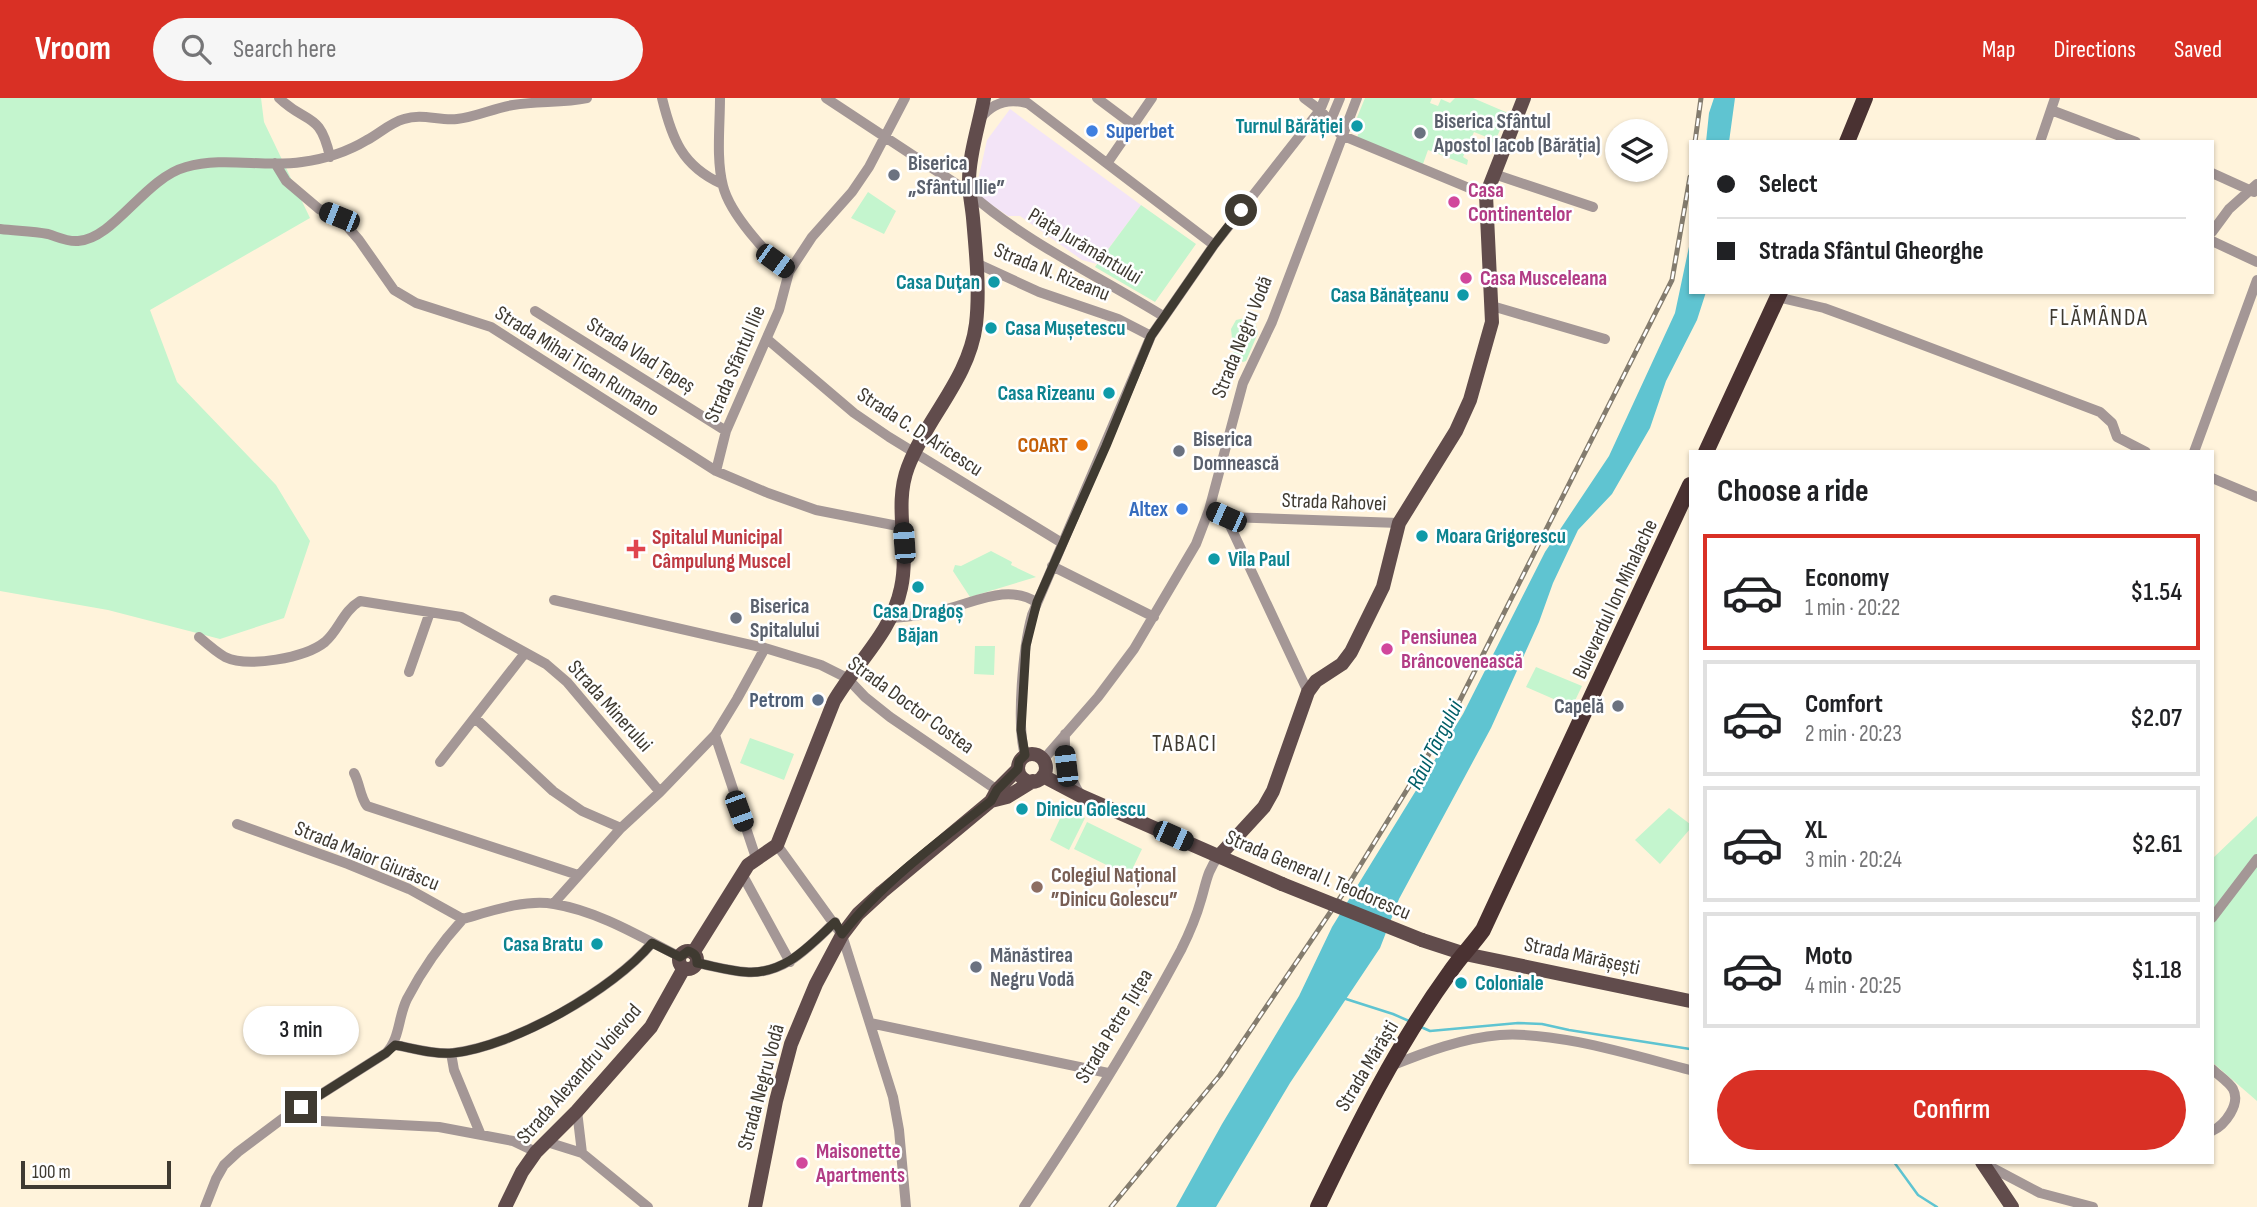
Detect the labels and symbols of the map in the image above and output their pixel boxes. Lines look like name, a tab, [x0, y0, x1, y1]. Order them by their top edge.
place label: Biserica Sfântul Apostol Iacob (Bărăția)	[1433, 109, 1601, 158]
place label: Turnul Bărăției	[1235, 114, 1343, 139]
marker: Turnul Bărăției	[1349, 118, 1365, 134]
place label: Superbet	[1106, 119, 1174, 144]
marker: Superbet	[1084, 123, 1100, 139]
marker: Biserica Sfântul Apostol Iacob (Bărăția)	[1412, 125, 1428, 141]
place label: Biserica „Sfântul Ilie”	[908, 151, 1005, 200]
marker: Biserica „Sfântul Ilie”	[886, 167, 902, 183]
place label: Casa Continentelor	[1468, 178, 1572, 227]
route start	[1225, 194, 1257, 226]
marker: Casa Continentelor	[1446, 194, 1462, 210]
car	[316, 199, 363, 235]
street label: Piața Jurământului	[1024, 202, 1146, 290]
street label: Strada N. Rizeanu	[991, 237, 1113, 307]
car	[752, 240, 799, 282]
place label: Casa Musceleana	[1480, 266, 1607, 291]
place label: Casa Duţan	[896, 270, 980, 295]
marker: Casa Musceleana	[1458, 270, 1474, 286]
street label: Strada Negru Vodă	[1206, 272, 1278, 402]
marker: Casa Duţan	[986, 274, 1002, 290]
place label: Casa Bănăţeanu	[1330, 283, 1449, 308]
marker: Casa Bănăţeanu	[1455, 287, 1471, 303]
street label: Strada Mihai Tican Rumano	[490, 300, 664, 422]
street label: Strada Sfântul Ilie	[699, 302, 771, 426]
district label: FLĂMÂNDA	[2049, 304, 2149, 332]
street label: Strada Vlad Țepeș	[582, 312, 700, 398]
place label: Casa Mușetescu	[1005, 316, 1125, 341]
marker: Casa Mușetescu	[983, 320, 999, 336]
place label: Casa Rizeanu	[997, 381, 1095, 406]
street label: Strada C. D. Aricescu	[853, 382, 987, 482]
marker: Casa Rizeanu	[1101, 385, 1117, 401]
place label: Biserica Domnească	[1193, 427, 1279, 476]
place label: COART	[1017, 433, 1068, 458]
marker: COART	[1074, 437, 1090, 453]
marker: Biserica Domnească	[1171, 443, 1187, 459]
street label: Strada Rahovei	[1281, 488, 1387, 516]
place label: Altex	[1128, 497, 1168, 522]
car	[1203, 499, 1250, 535]
marker: Altex	[1174, 501, 1190, 517]
street label: Bulevardul Ion Mihalache	[1567, 515, 1663, 683]
car	[893, 521, 916, 565]
place label: Moara Grigorescu	[1436, 524, 1566, 549]
place label: Spitalul Municipal Câmpulung Muscel	[652, 525, 791, 574]
marker: Moara Grigorescu	[1414, 528, 1430, 544]
marker: Spitalul Municipal Câmpulung Muscel	[626, 539, 646, 559]
place label: Vila Paul	[1228, 547, 1290, 572]
marker: Vila Paul	[1206, 551, 1222, 567]
marker: Casa Dragoș Băjan	[910, 579, 926, 595]
place label: Biserica Spitalului	[750, 594, 820, 643]
place label: Casa Dragoș Băjan	[873, 599, 963, 648]
marker: Biserica Spitalului	[728, 610, 744, 626]
place label: Pensiunea Brâncovenească	[1401, 625, 1523, 674]
marker: Pensiunea Brâncovenească	[1379, 641, 1395, 657]
street label: Strada Doctor Costea	[843, 651, 979, 759]
street label: Strada Minerului	[562, 655, 658, 757]
place label: Petrom	[749, 688, 804, 713]
marker: Petrom	[810, 692, 826, 708]
place label: Capelă	[1554, 694, 1604, 719]
water label: Râul Târgului	[1401, 695, 1470, 794]
marker: Capelă	[1610, 698, 1626, 714]
district label: TABACI	[1152, 730, 1218, 758]
car	[1054, 744, 1079, 788]
car	[722, 788, 757, 834]
place label: Dinicu Golescu	[1036, 797, 1146, 822]
marker: Dinicu Golescu	[1014, 801, 1030, 817]
street label: Strada Maior Giurăscu	[291, 816, 443, 896]
car	[1150, 818, 1197, 854]
street label: Strada General I. Teodorescu	[1222, 825, 1414, 925]
place label: Colegiul Național ”Dinicu Golescu”	[1051, 863, 1178, 912]
marker: Colegiul Național ”Dinicu Golescu”	[1029, 879, 1045, 895]
place label: Casa Bratu	[503, 932, 583, 957]
street label: Strada Mărășești	[1522, 932, 1642, 980]
marker: Casa Bratu	[589, 936, 605, 952]
place label: Mănăstirea Negru Vodă	[990, 943, 1074, 992]
marker: Mănăstirea Negru Vodă	[968, 959, 984, 975]
street label: Strada Petre Țuțea	[1070, 964, 1158, 1088]
place label: Coloniale	[1475, 971, 1544, 996]
marker: Coloniale	[1453, 975, 1469, 991]
street label: Strada Alexandru Voievod	[511, 999, 647, 1149]
callout: 3 min	[243, 1006, 359, 1054]
street label: Strada Mărăști	[1330, 1016, 1404, 1116]
street label: Strada Negru Vodă	[732, 1021, 790, 1153]
route end	[285, 1091, 317, 1123]
place label: Maisonette Apartments	[815, 1139, 905, 1188]
marker: Maisonette Apartments	[794, 1155, 810, 1171]
scale bar	[21, 1158, 172, 1190]

